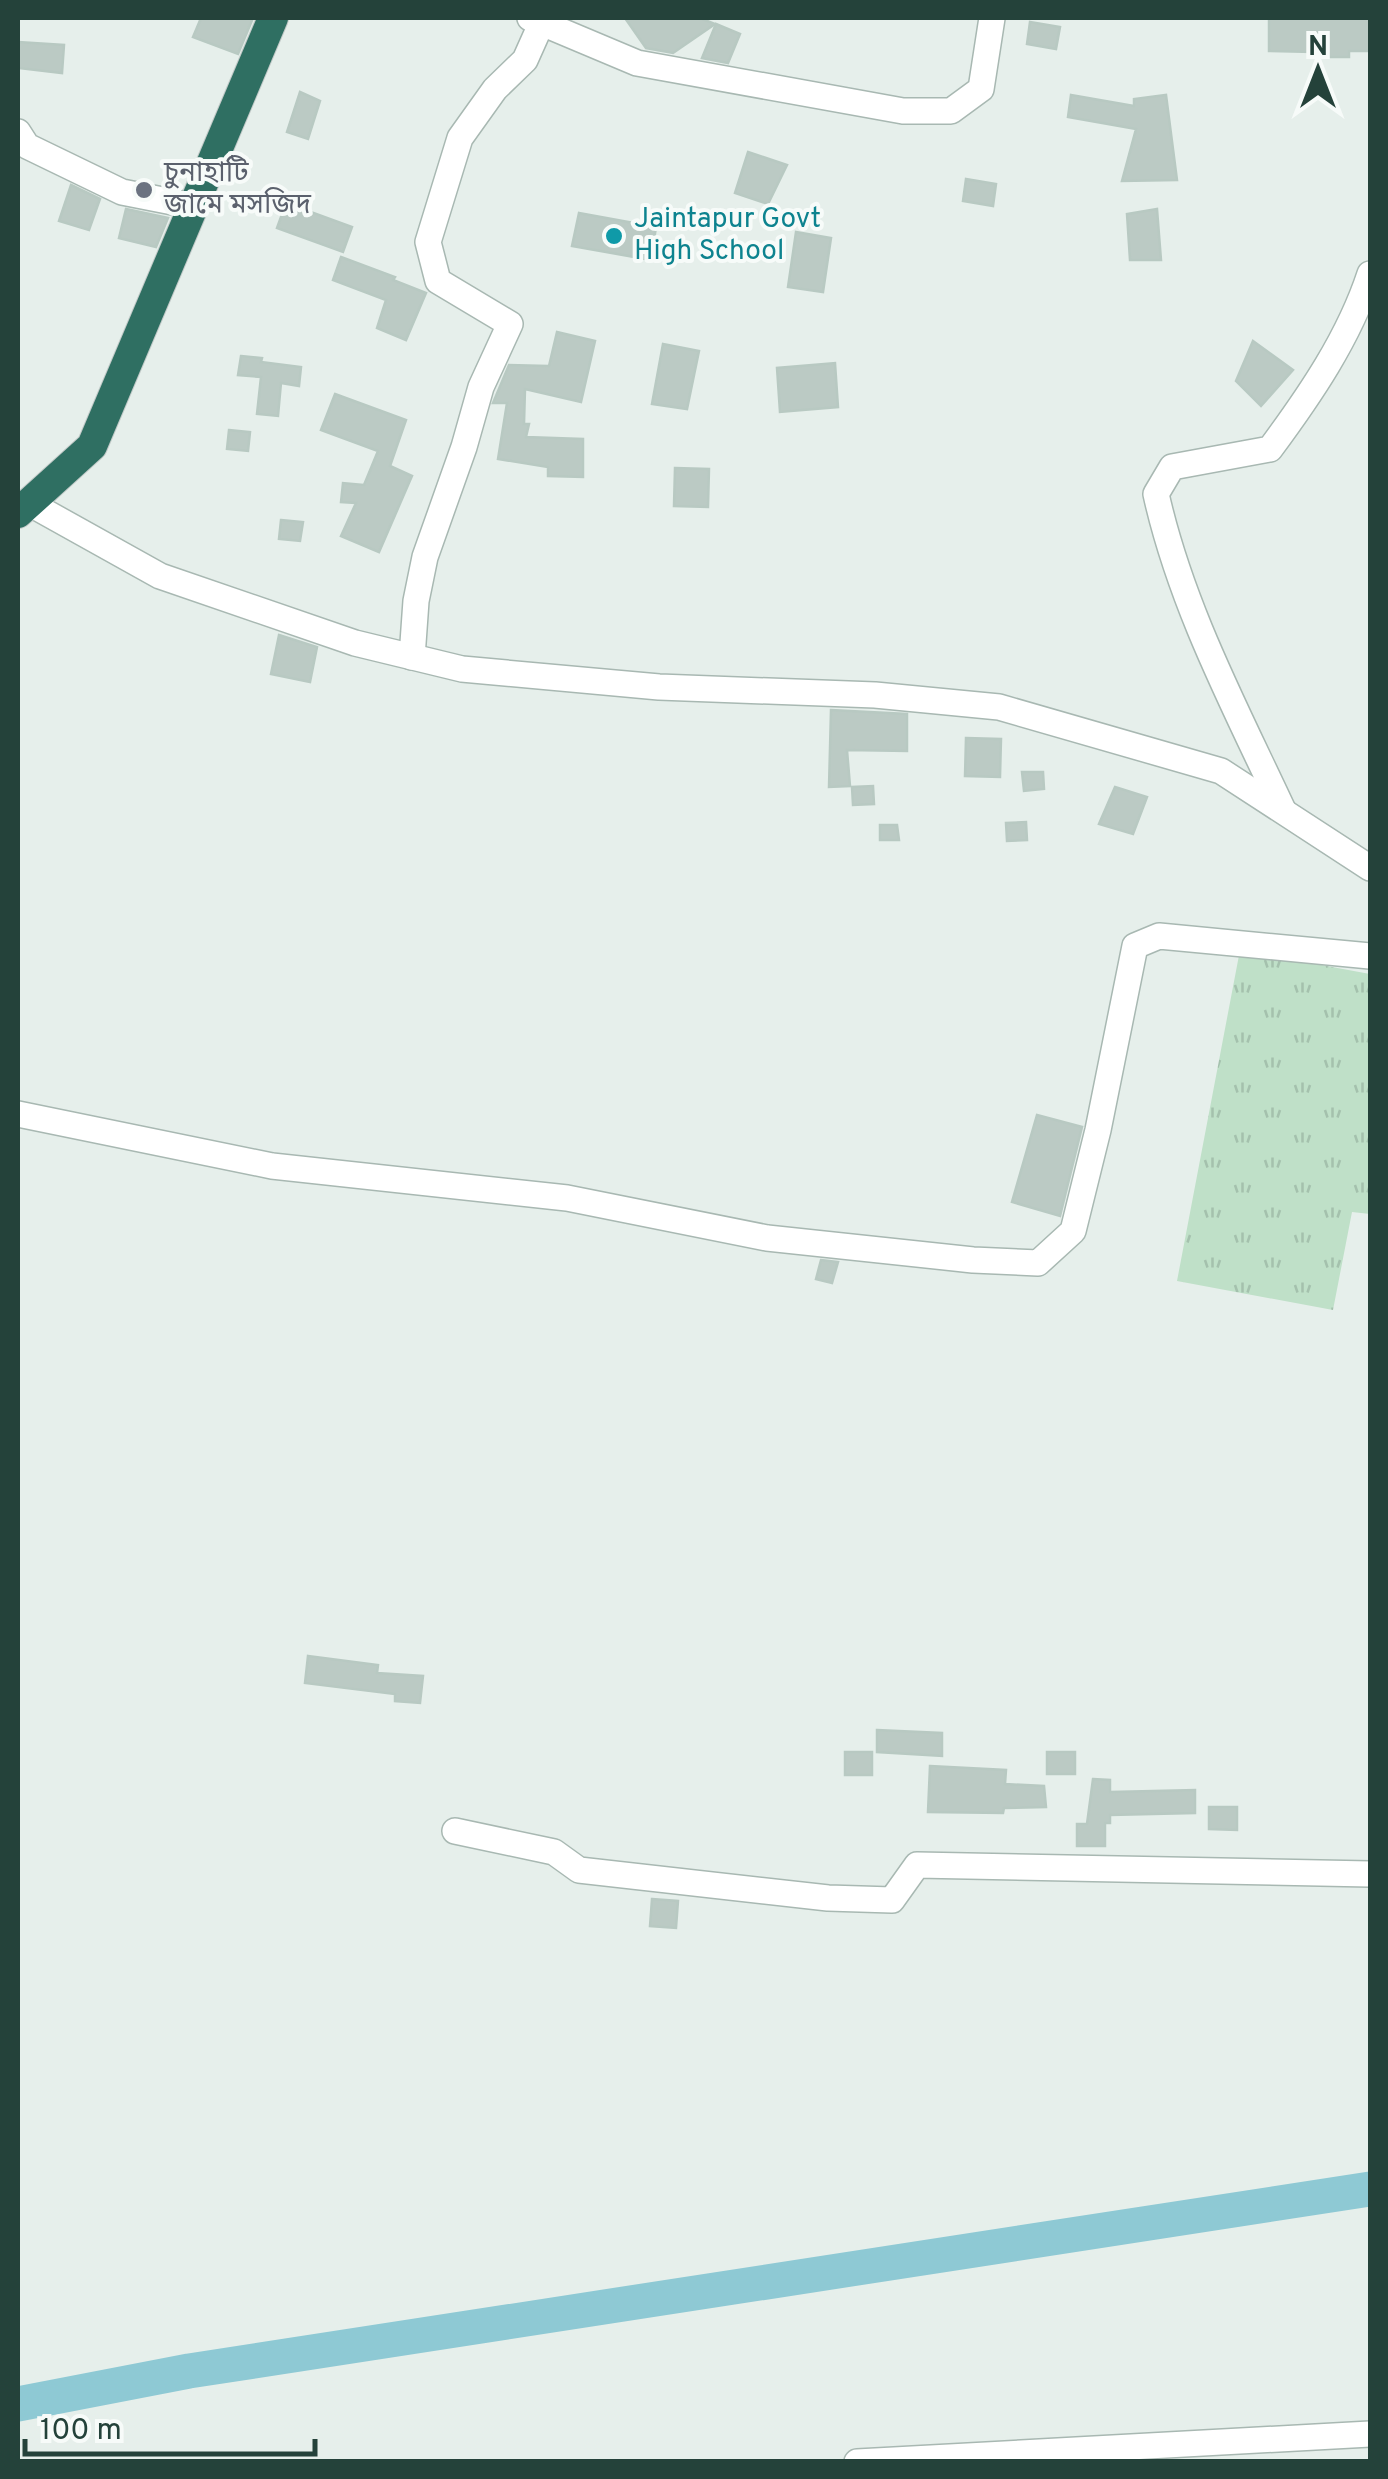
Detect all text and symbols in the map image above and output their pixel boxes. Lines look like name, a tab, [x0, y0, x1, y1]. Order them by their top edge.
north arrow	[1268, 20, 1368, 120]
text: N	[1308, 30, 1328, 66]
place label: চুনাহাটি জামে মসজিদ	[163, 155, 312, 224]
marker: চুনাহাটি জামে মসজিদ	[133, 179, 155, 201]
place label: Jaintapur Govt High School	[634, 202, 821, 270]
marker: Jaintapur Govt High School	[603, 225, 625, 247]
scale bar	[25, 2394, 315, 2456]
text: 100 m	[40, 2413, 122, 2450]

